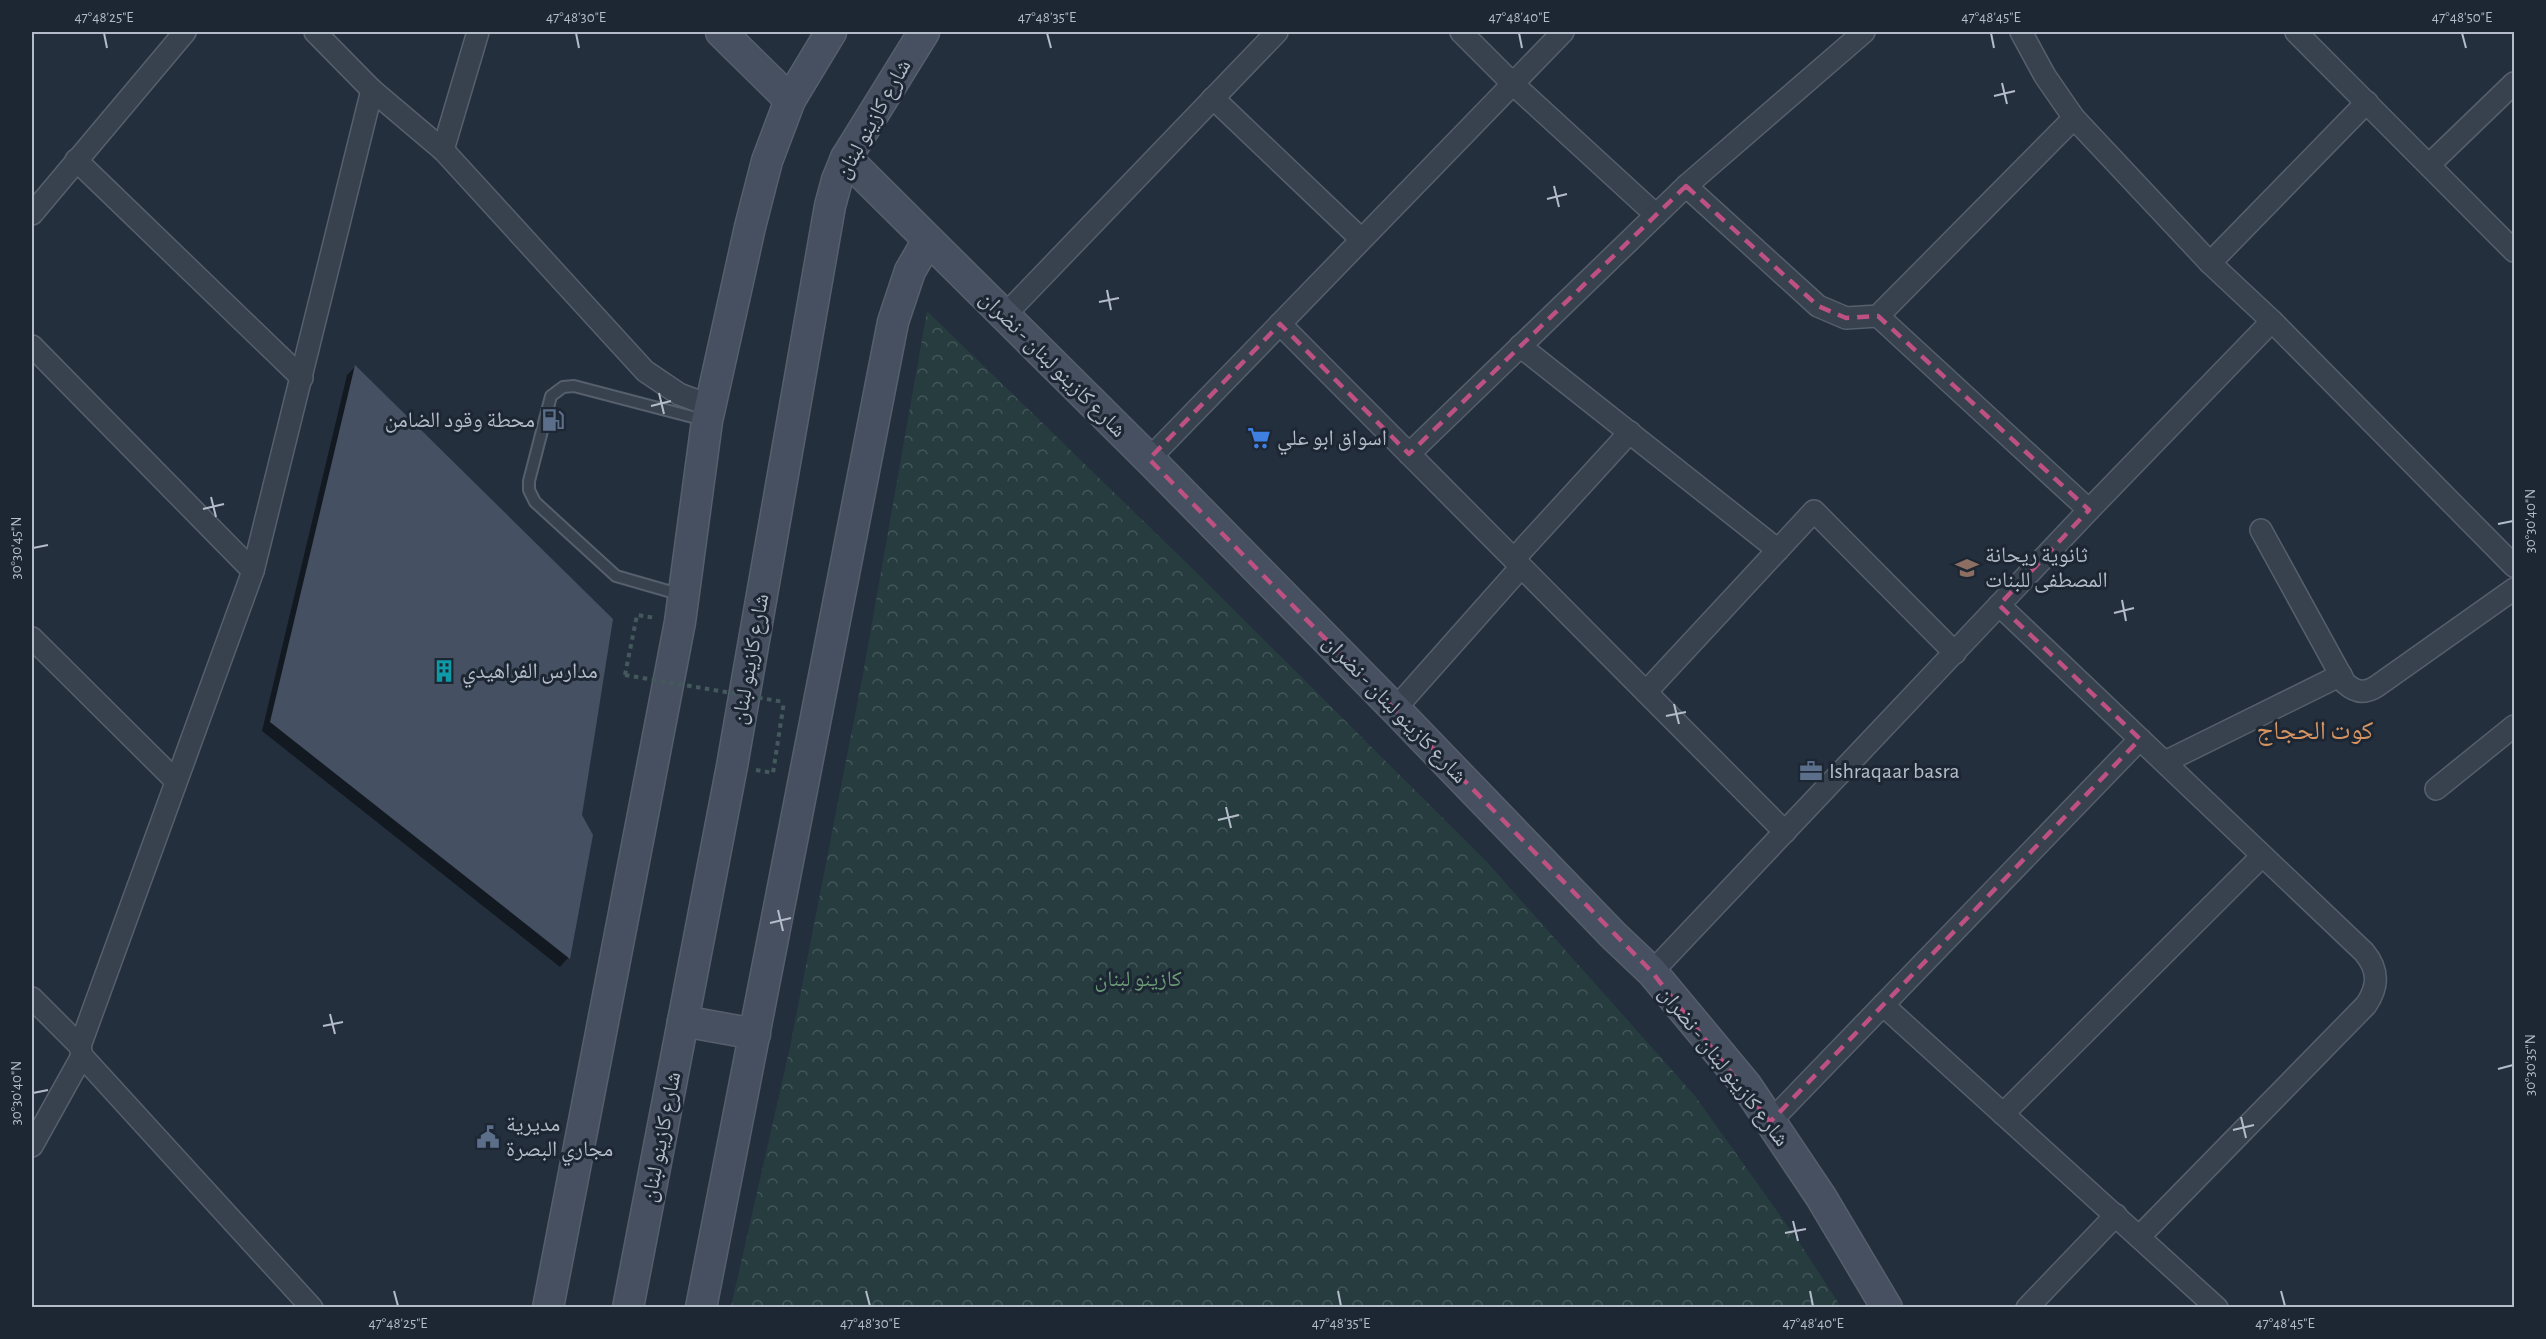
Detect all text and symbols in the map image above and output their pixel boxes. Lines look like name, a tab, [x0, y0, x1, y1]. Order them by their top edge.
text: 47°48'25"E	[74, 10, 134, 25]
text: 47°48'30"E	[546, 10, 606, 25]
text: 47°48'35"E	[1018, 10, 1076, 25]
text: 47°48'40"E	[1488, 10, 1550, 25]
text: 47°48'45"E	[1961, 10, 2021, 25]
text: 47°48'50"E	[2432, 10, 2492, 25]
street label: شارع كازينو لبنان	[831, 56, 916, 183]
street label: شارع كازينو لبنان - نضران	[974, 287, 1130, 443]
fuel station icon: محطة وقود الضامن	[540, 407, 566, 433]
place label: محطة وقود الضامن	[385, 409, 535, 433]
supermarket icon: اسواق ابو علي	[1246, 425, 1272, 451]
place label: اسواق ابو علي	[1277, 427, 1387, 455]
text: 30°30'40"N	[2523, 489, 2538, 553]
text: 30°30'45"N	[9, 516, 24, 580]
place label: ثانوية ريحانة المصطفى للبنات	[1985, 544, 2108, 593]
school or university icon: ثانوية ريحانة المصطفى للبنات	[1954, 555, 1980, 581]
street label: شارع كازينو لبنان	[728, 592, 774, 727]
street label: شارع كازينو لبنان - نضران	[1317, 631, 1471, 789]
building icon: مدارس الفراهيدي	[431, 658, 457, 684]
place label: مدارس الفراهيدي	[462, 660, 598, 688]
district label: كوت الحجاج	[2257, 718, 2374, 746]
office icon: Ishraqaar basra	[1798, 758, 1824, 784]
place label: Ishraqaar basra	[1829, 760, 1960, 782]
park label: كازينو لبنان	[1094, 968, 1182, 992]
street label: شارع كازينو لبنان - نضران	[1653, 982, 1793, 1152]
text: 30°30'35"N	[2523, 1034, 2538, 1096]
text: 30°30'40"N	[9, 1061, 24, 1125]
street label: شارع كازينو لبنان	[638, 1070, 686, 1205]
place label: مديرية مجاري البصرة	[506, 1113, 613, 1166]
public building icon: مديرية مجاري البصرة	[475, 1124, 501, 1150]
text: 47°48'25"E	[368, 1316, 428, 1331]
text: 47°48'30"E	[840, 1316, 900, 1331]
text: 47°48'35"E	[1312, 1316, 1370, 1331]
text: 47°48'40"E	[1782, 1316, 1844, 1331]
text: 47°48'45"E	[2255, 1316, 2315, 1331]

